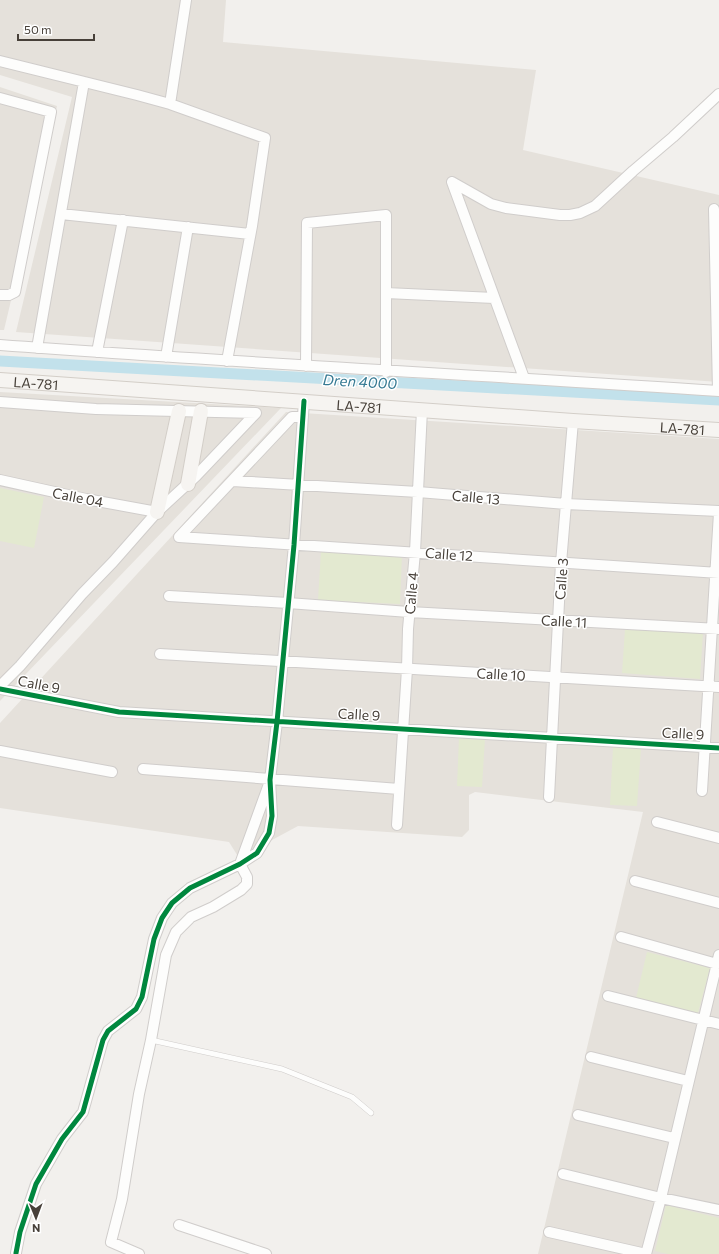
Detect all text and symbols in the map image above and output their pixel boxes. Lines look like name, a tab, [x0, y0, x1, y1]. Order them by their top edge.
scale bar	[18, 16, 94, 42]
text: 50 m	[24, 22, 52, 36]
water label: Dren 4000	[322, 370, 398, 392]
street label: LA-781	[13, 372, 59, 393]
street label: LA-781	[336, 396, 382, 416]
street label: LA-781	[659, 418, 705, 438]
street label: Calle 04	[51, 484, 106, 510]
street label: Calle 13	[451, 486, 501, 508]
street label: Calle 12	[425, 544, 474, 564]
street label: Calle 3	[551, 557, 571, 601]
street label: Calle 4	[401, 571, 421, 615]
street label: Calle 11	[541, 611, 587, 631]
street label: Calle 10	[476, 664, 526, 684]
street label: Calle 9	[16, 672, 62, 696]
street label: Calle 9	[337, 704, 381, 724]
street label: Calle 9	[661, 723, 705, 743]
north arrow	[16, 1198, 56, 1238]
text: N	[32, 1222, 40, 1235]

